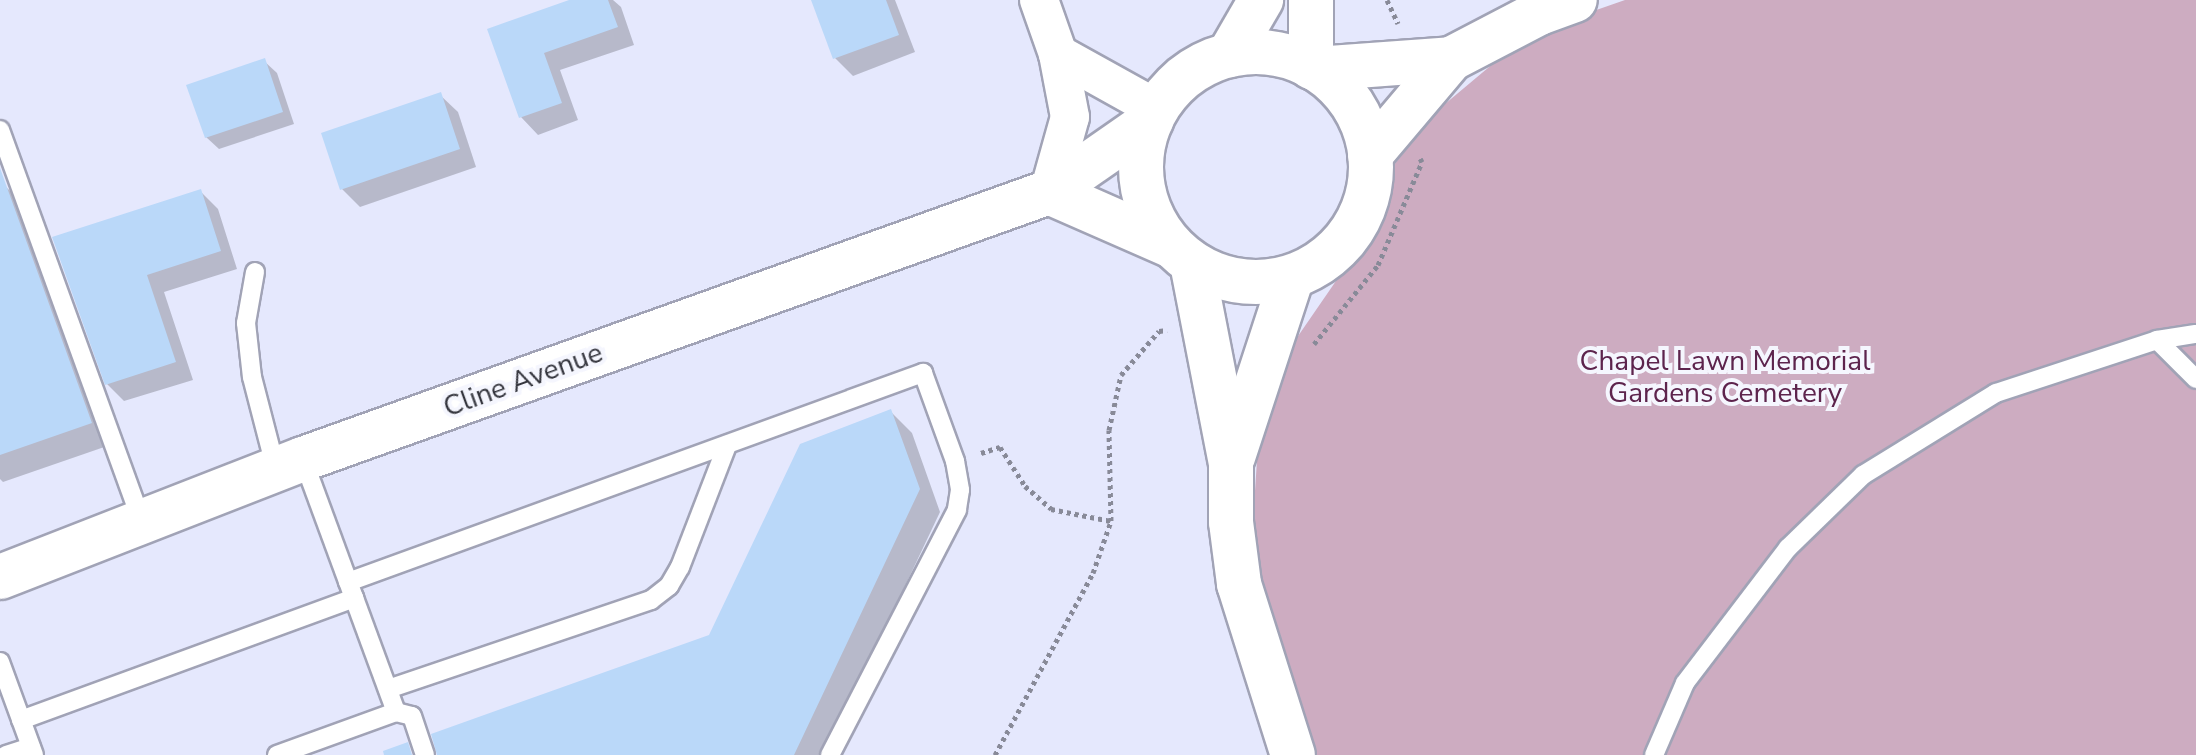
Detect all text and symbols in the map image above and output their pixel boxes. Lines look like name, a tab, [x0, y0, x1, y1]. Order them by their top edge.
street label: Cline Avenue	[439, 336, 607, 424]
park label: Chapel Lawn Memorial Gardens Cemetery	[1580, 344, 1870, 410]

